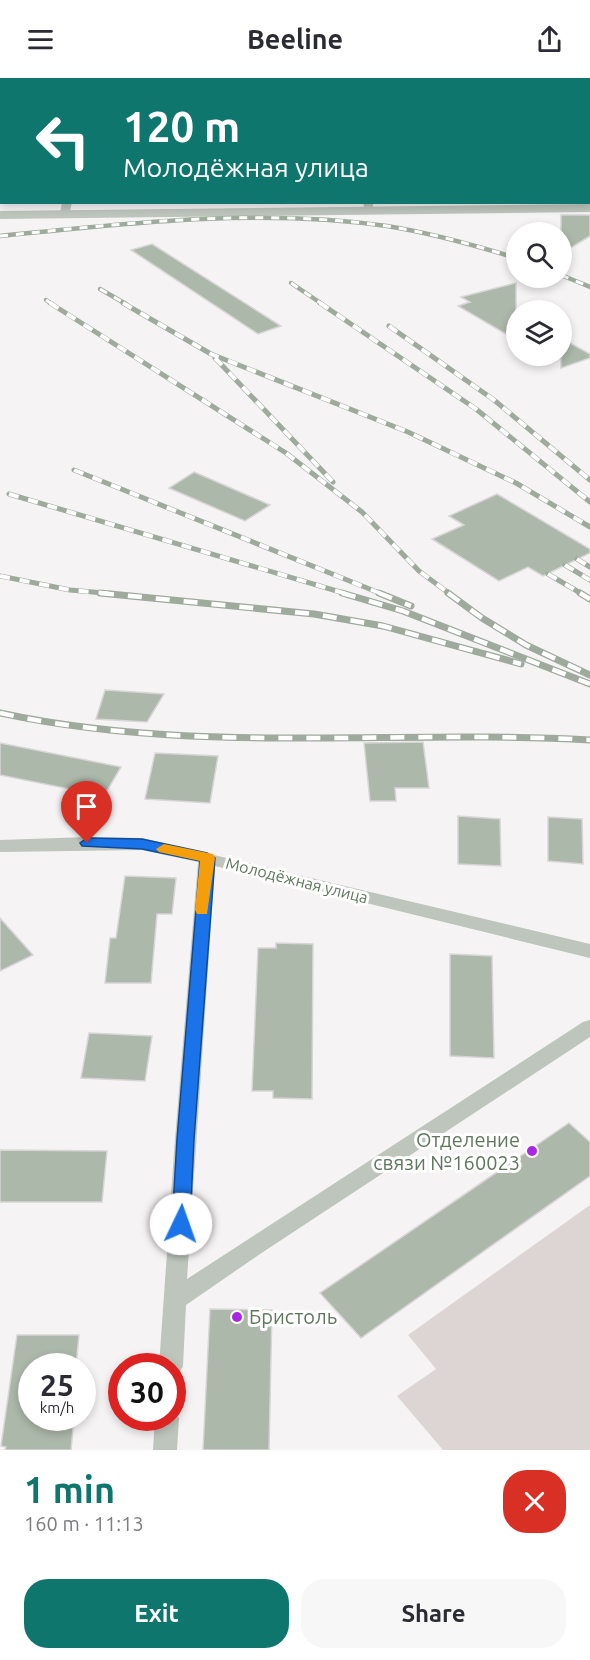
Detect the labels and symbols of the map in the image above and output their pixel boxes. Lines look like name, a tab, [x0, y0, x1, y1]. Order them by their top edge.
pin	[61, 781, 112, 843]
street label: Молодёжная улица	[224, 854, 370, 906]
place label: Отделение связи №160023	[373, 1128, 520, 1174]
marker: Отделение связи №160023	[525, 1144, 539, 1158]
position arrow	[149, 1192, 213, 1256]
place label: Бристоль	[249, 1305, 337, 1328]
marker: Бристоль	[230, 1310, 244, 1324]
speed limit sign: 30	[108, 1353, 186, 1431]

